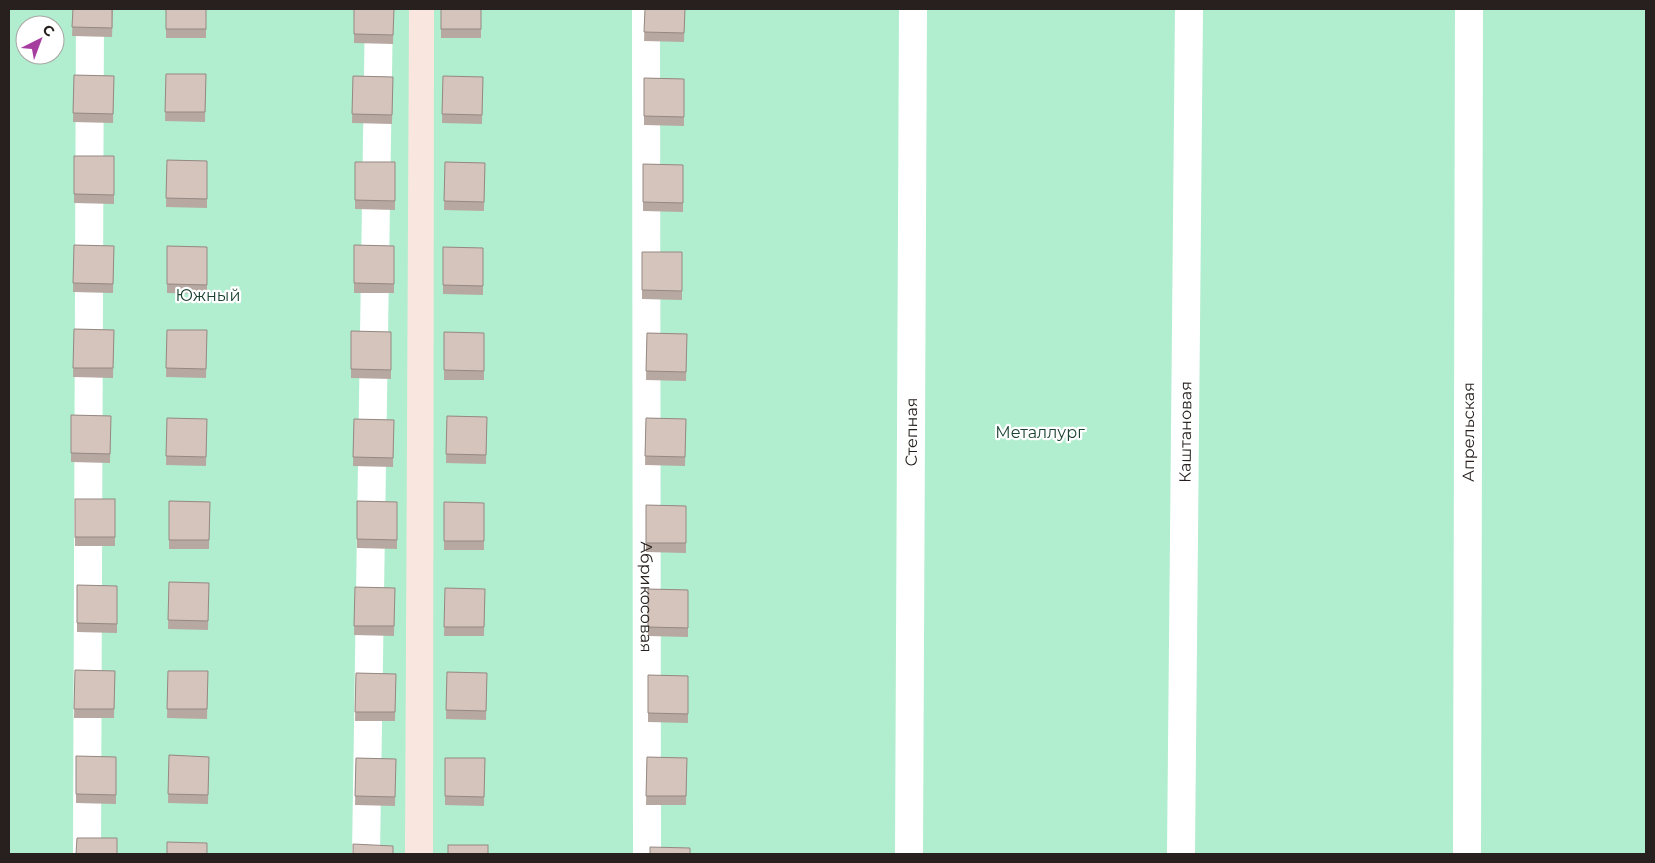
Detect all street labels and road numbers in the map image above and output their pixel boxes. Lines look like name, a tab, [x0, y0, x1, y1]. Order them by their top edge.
street label: Каштановая	[1176, 381, 1195, 483]
street label: Апрельская	[1459, 382, 1478, 482]
street label: Степная	[902, 397, 921, 467]
street label: Абрикосовая	[637, 541, 656, 653]

